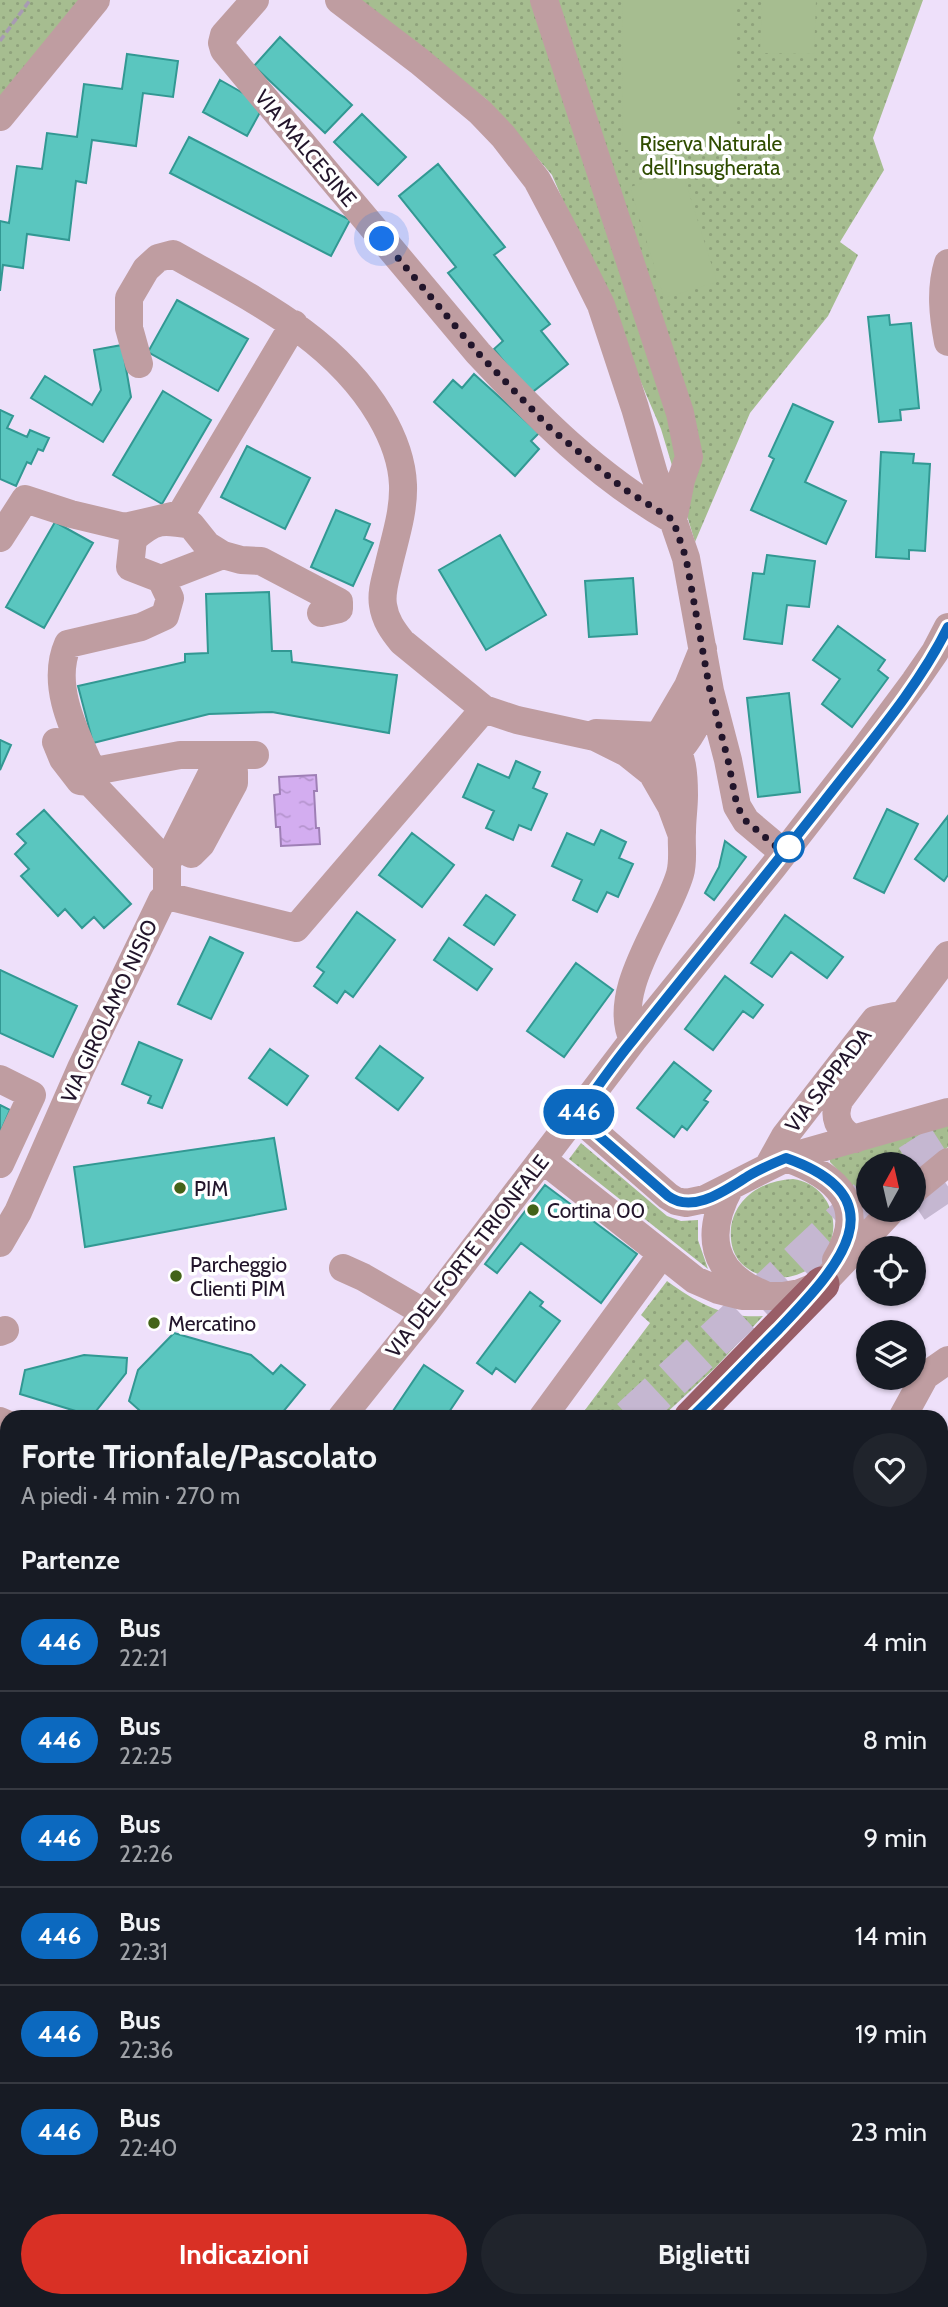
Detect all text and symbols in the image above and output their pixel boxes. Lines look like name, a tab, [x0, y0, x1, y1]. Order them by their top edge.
street label: VIA MALCESINE	[250, 85, 362, 211]
park label: Riserva Naturale dell'Insugherata	[640, 131, 783, 180]
your location	[364, 221, 399, 256]
unlabelled marker	[774, 832, 804, 862]
street label: VIA GIROLAMO NISIO	[56, 915, 162, 1107]
street label: VIA SAPPADA	[780, 1023, 876, 1137]
line badge: 446	[539, 1089, 619, 1135]
text: 446	[557, 1097, 601, 1126]
street label: VIA DEL FORTE TRIONFALE	[380, 1150, 554, 1362]
north arrow	[856, 1152, 926, 1222]
map controls	[856, 1152, 926, 1390]
place label: PIM	[194, 1176, 228, 1201]
marker: PIM	[172, 1180, 188, 1196]
place label: Cortina 00	[547, 1198, 645, 1223]
marker: Cortina 00	[525, 1202, 541, 1218]
button: locate	[856, 1236, 926, 1306]
place label: Parcheggio Clienti PIM	[190, 1252, 287, 1301]
marker: Parcheggio Clienti PIM	[168, 1268, 184, 1284]
place label: Mercatino	[168, 1311, 256, 1336]
marker: Mercatino	[146, 1315, 162, 1331]
button: layers	[856, 1320, 926, 1390]
button: heart	[853, 1433, 927, 1507]
text: Forte Trionfale/Pascolato	[21, 1436, 377, 1476]
text: A piedi · 4 min · 270 m	[21, 1482, 240, 1510]
text: Partenze	[21, 1544, 120, 1576]
text: Bus	[119, 1612, 160, 1644]
text: 4 min	[863, 1626, 927, 1658]
text: 446	[38, 1627, 81, 1656]
text: 22:21	[119, 1644, 167, 1672]
text: Bus	[119, 1710, 160, 1742]
text: 8 min	[863, 1724, 927, 1756]
text: 446	[38, 1725, 81, 1754]
text: 22:25	[119, 1742, 172, 1770]
text: Bus	[119, 1808, 160, 1840]
text: 9 min	[864, 1822, 927, 1854]
text: 446	[38, 1823, 81, 1852]
text: 22:26	[119, 1840, 173, 1868]
text: Bus	[119, 1906, 160, 1938]
text: 14 min	[855, 1920, 927, 1952]
text: 446	[38, 1921, 81, 1950]
text: 22:31	[119, 1938, 168, 1966]
text: Bus	[119, 2004, 160, 2036]
text: 19 min	[855, 2018, 927, 2050]
text: 446	[38, 2019, 81, 2048]
text: 22:36	[119, 2036, 173, 2064]
text: Bus	[119, 2102, 160, 2134]
text: 23 min	[851, 2116, 927, 2148]
text: 446	[38, 2117, 81, 2146]
text: 22:40	[119, 2134, 177, 2162]
button: Indicazioni	[21, 2214, 467, 2294]
button: Biglietti	[481, 2214, 927, 2294]

